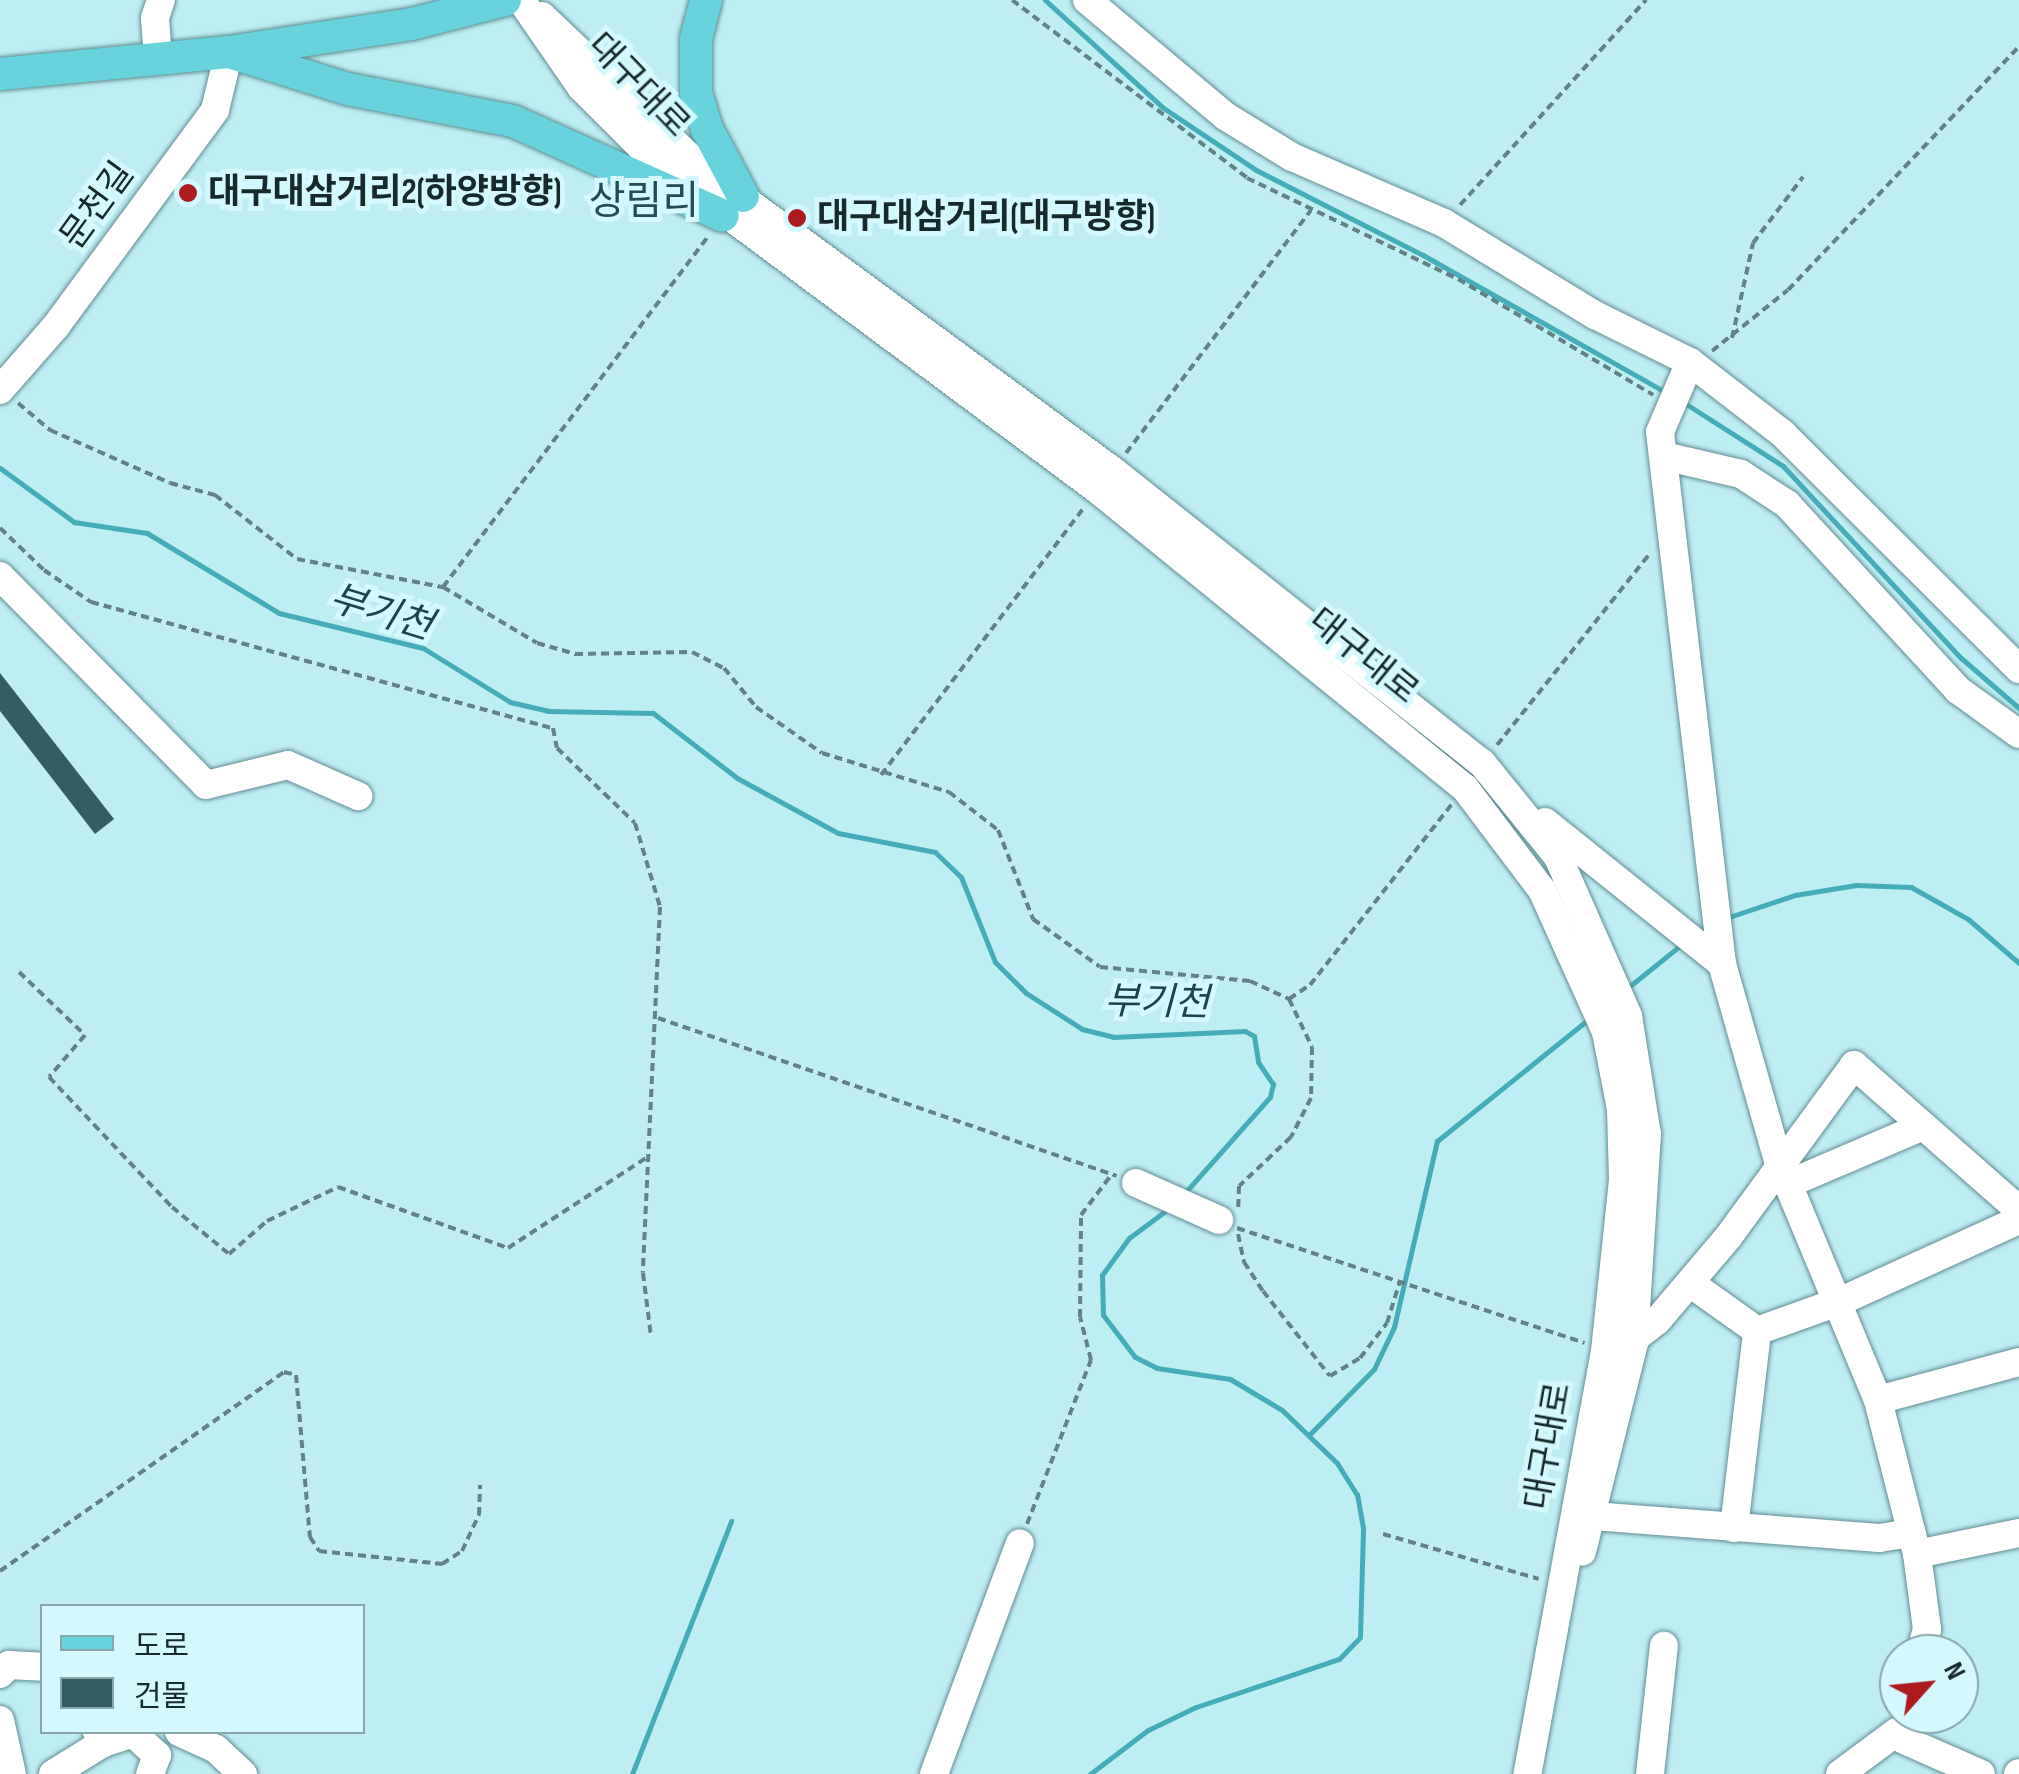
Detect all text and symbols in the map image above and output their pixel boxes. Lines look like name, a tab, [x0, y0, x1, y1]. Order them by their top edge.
street label: 대구대로	[578, 25, 698, 147]
street label: 문천길	[53, 155, 143, 257]
place label: 대구대삼거리2(하양방향)	[208, 172, 562, 214]
district label: 상림리	[589, 178, 699, 226]
marker: 대구대삼거리2(하양방향)	[177, 182, 199, 204]
place label: 대구대삼거리(대구방향)	[817, 197, 1155, 239]
marker: 대구대삼거리(대구방향)	[786, 207, 808, 229]
water label: 부기천	[324, 576, 438, 650]
street label: 대구대로	[1300, 600, 1426, 714]
water label: 부기천	[1104, 979, 1210, 1027]
street label: 대구대로	[1517, 1379, 1581, 1513]
legend	[40, 1604, 365, 1734]
text: 도로	[134, 1629, 189, 1665]
north arrow	[1879, 1634, 1979, 1734]
text: N	[1936, 1657, 1972, 1685]
text: 건물	[134, 1679, 189, 1715]

